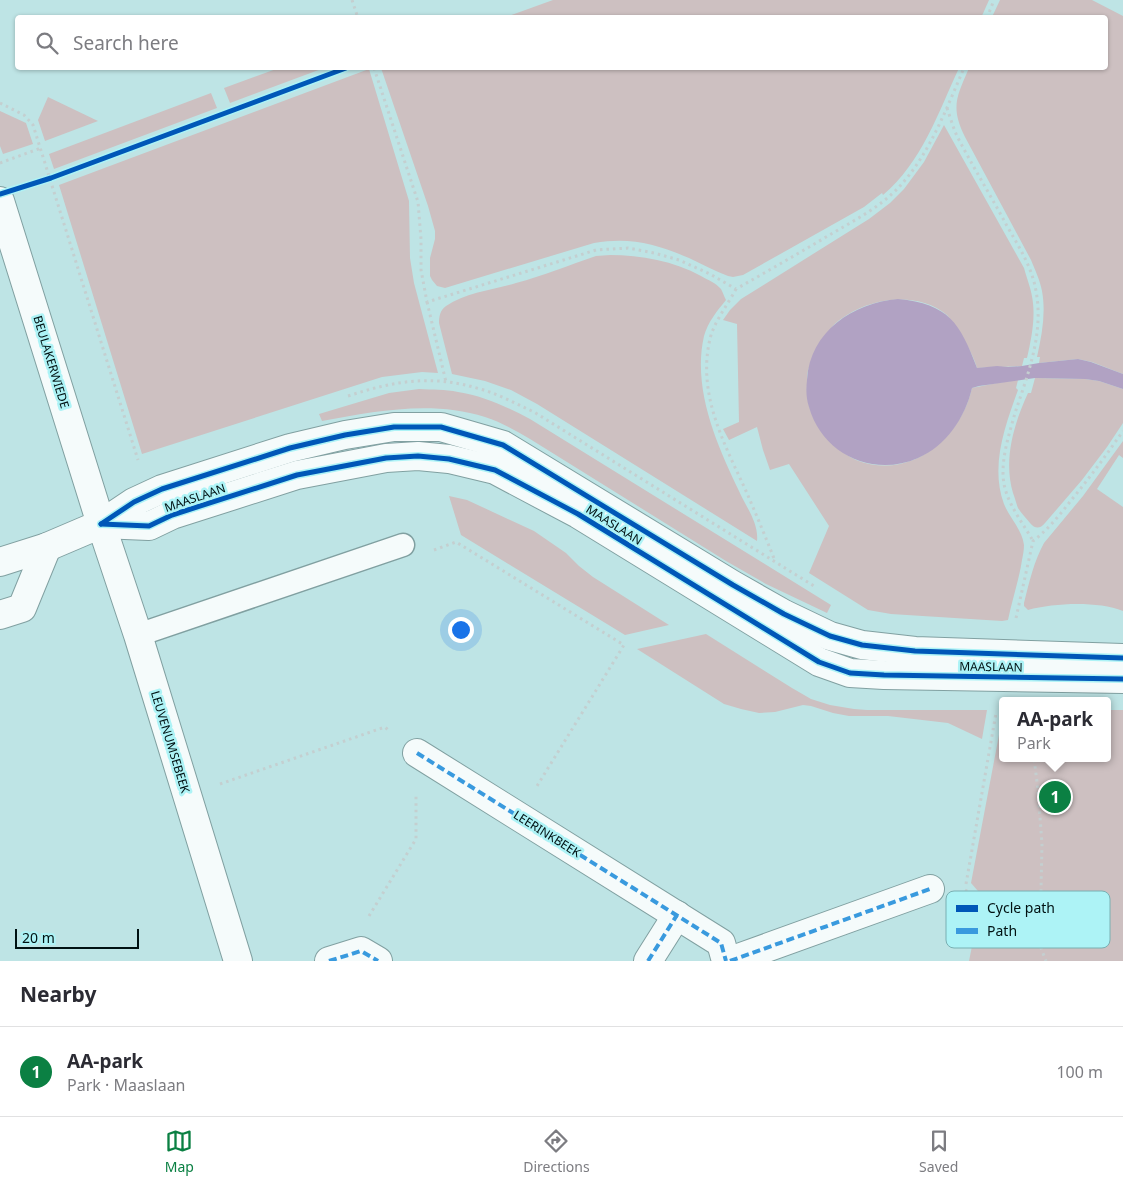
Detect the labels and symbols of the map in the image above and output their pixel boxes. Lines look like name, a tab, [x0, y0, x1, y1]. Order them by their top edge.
street label: BEULAKERWIEDE	[29, 313, 74, 410]
street label: MAASLAAN	[162, 479, 228, 516]
street label: MAASLAAN	[583, 501, 646, 549]
your location	[448, 617, 474, 643]
street label: MAASLAAN	[959, 657, 1023, 676]
street label: LEUVENUMSEBEEK	[147, 689, 194, 796]
pin: 1	[1039, 778, 1071, 816]
street label: LEERINKBEEK	[510, 806, 585, 861]
legend	[946, 891, 1110, 948]
text: Cycle path	[987, 898, 1055, 917]
text: Path	[987, 921, 1017, 940]
scale bar	[15, 926, 139, 949]

